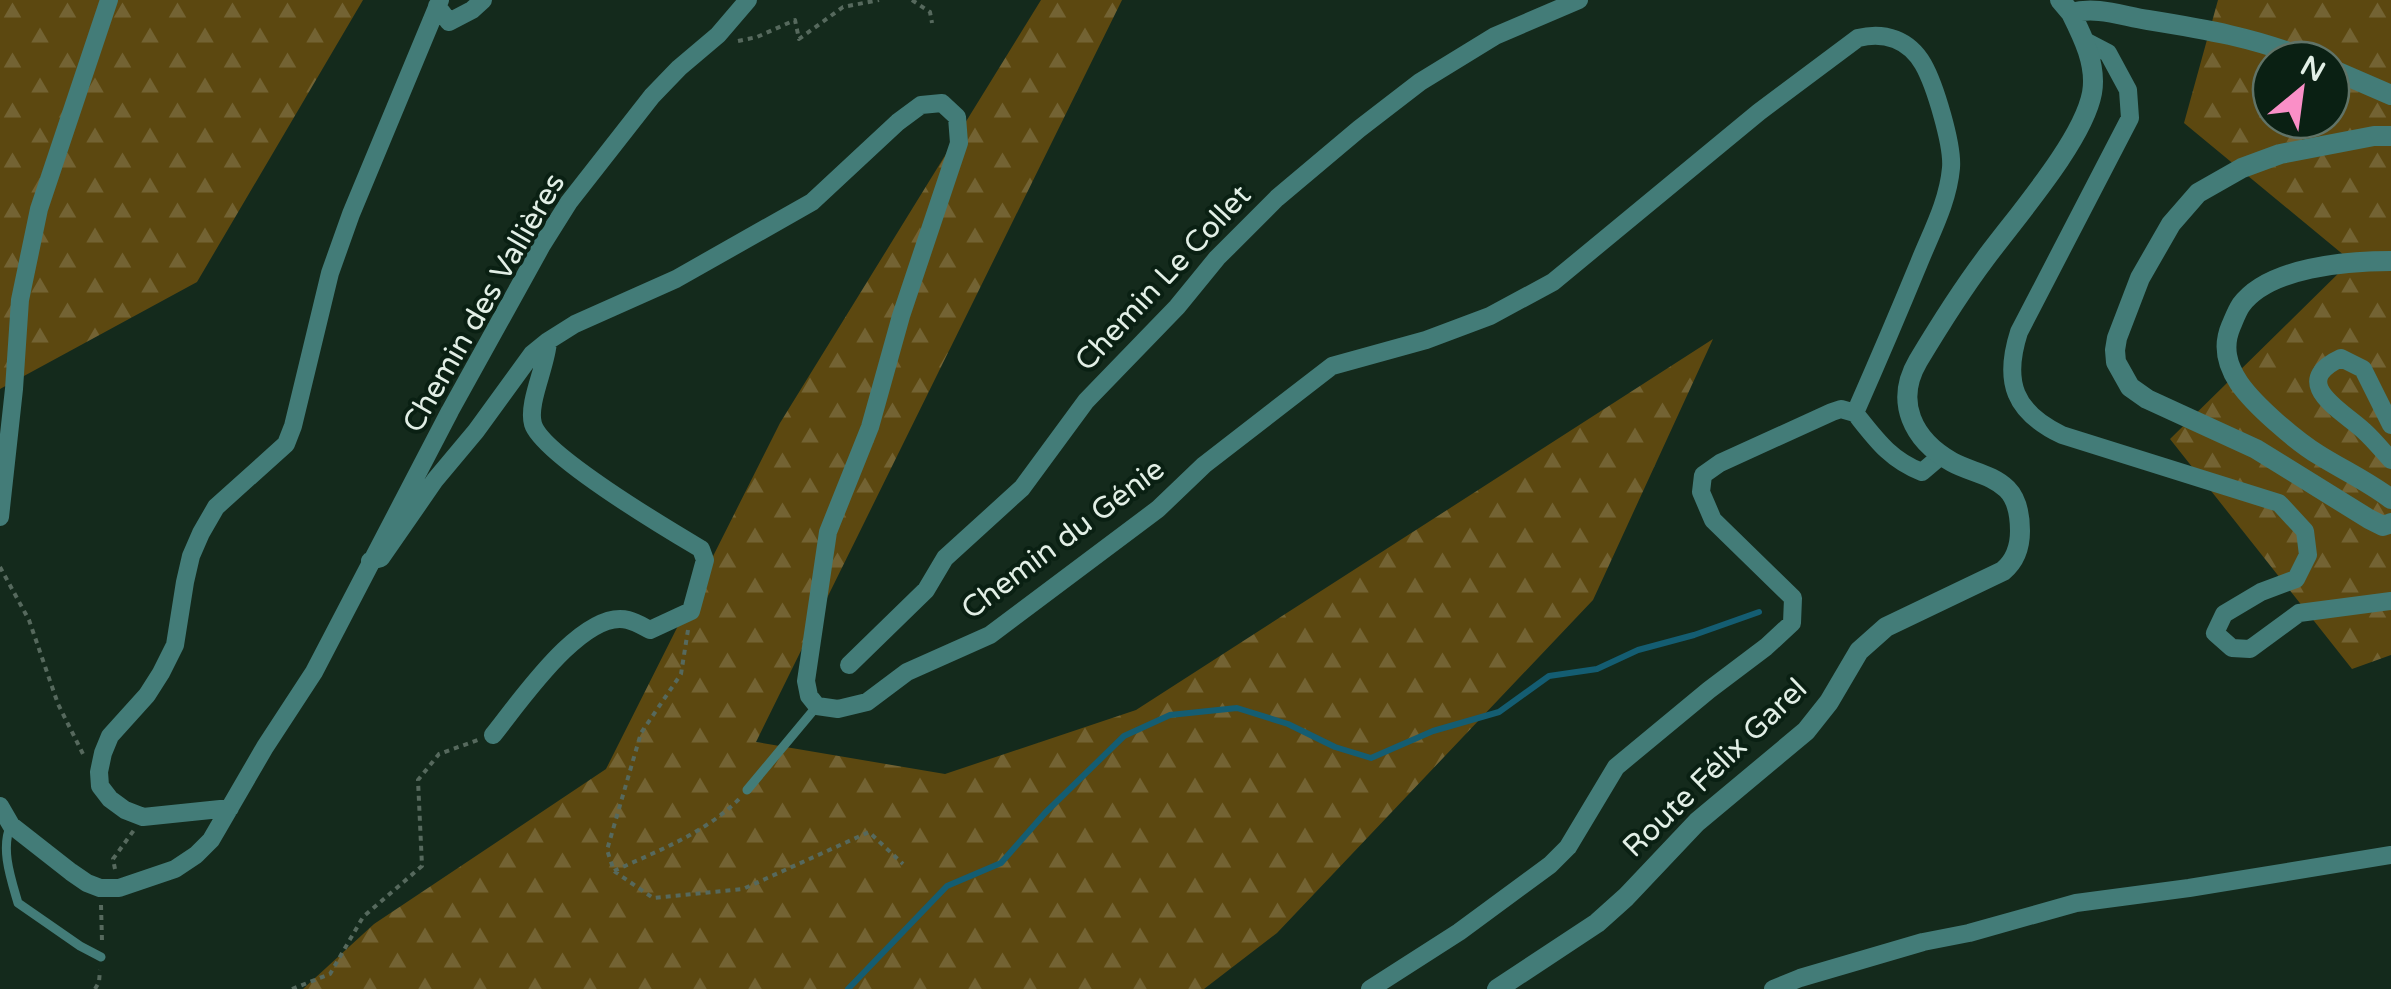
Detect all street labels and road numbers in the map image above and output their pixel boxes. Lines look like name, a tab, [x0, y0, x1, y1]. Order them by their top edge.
street label: Chemin des Vallières	[395, 167, 573, 439]
street label: Chemin Le Collet	[1067, 177, 1259, 379]
street label: Chemin du Génie	[954, 451, 1172, 627]
street label: Route Félix Garel	[1615, 671, 1815, 865]

